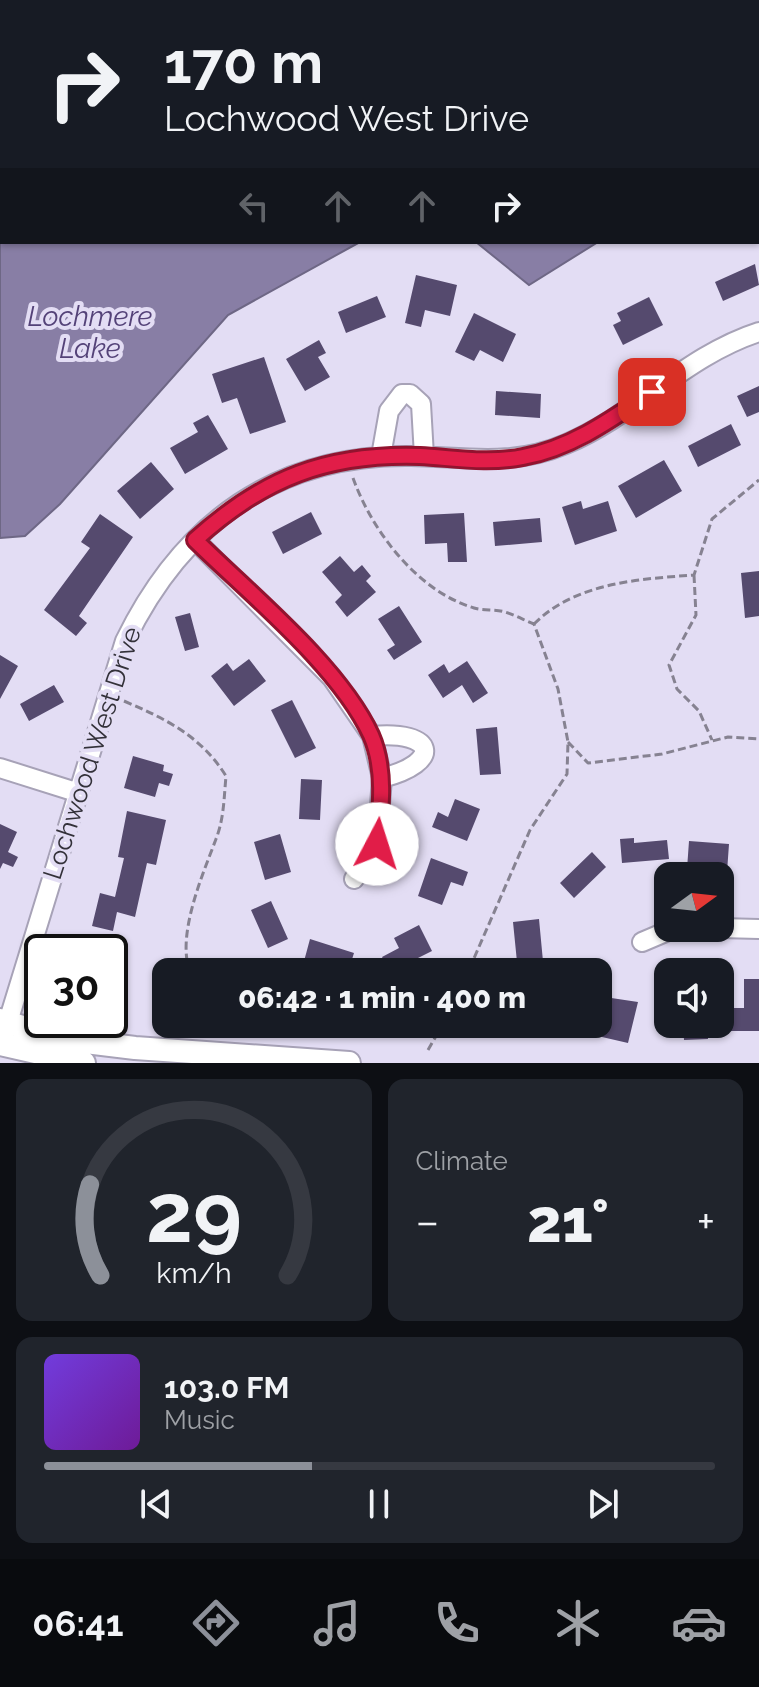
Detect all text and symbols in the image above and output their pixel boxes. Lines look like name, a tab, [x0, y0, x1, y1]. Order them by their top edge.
text: 170 m	[164, 30, 323, 96]
icon: right	[32, 32, 136, 136]
text: Lochwood West Drive	[164, 97, 529, 139]
icon: left	[232, 184, 276, 228]
icon: ahead	[316, 184, 360, 228]
icon: ahead	[400, 184, 444, 228]
icon: right	[484, 184, 528, 228]
water label: Lochmere Lake	[27, 300, 153, 365]
pin	[618, 358, 686, 426]
icon: arrive	[630, 370, 674, 414]
street label: Lochwood West Drive	[37, 623, 147, 883]
position arrow	[335, 802, 419, 886]
north arrow	[654, 862, 734, 942]
map controls	[654, 862, 734, 1038]
speed limit sign: 30	[24, 934, 128, 1038]
button: sound	[654, 958, 734, 1038]
text: 06:42 · 1 min · 400 m	[238, 980, 526, 1015]
text: Climate	[416, 1146, 508, 1176]
text: 29	[146, 1164, 242, 1261]
text: 21°	[527, 1186, 609, 1256]
text: −	[416, 1196, 439, 1247]
text: +	[697, 1196, 715, 1247]
text: km/h	[156, 1256, 231, 1290]
text: 103.0 FM	[164, 1370, 290, 1405]
text: Music	[164, 1405, 235, 1435]
icon: previous	[134, 1482, 178, 1526]
icon: pause	[357, 1482, 401, 1526]
icon: next	[581, 1482, 625, 1526]
icon: directions	[188, 1595, 244, 1651]
icon: music	[309, 1595, 365, 1651]
icon: phone	[429, 1595, 485, 1651]
icon: climate	[550, 1595, 606, 1651]
icon: car	[671, 1595, 727, 1651]
text: 06:41	[32, 1602, 124, 1644]

